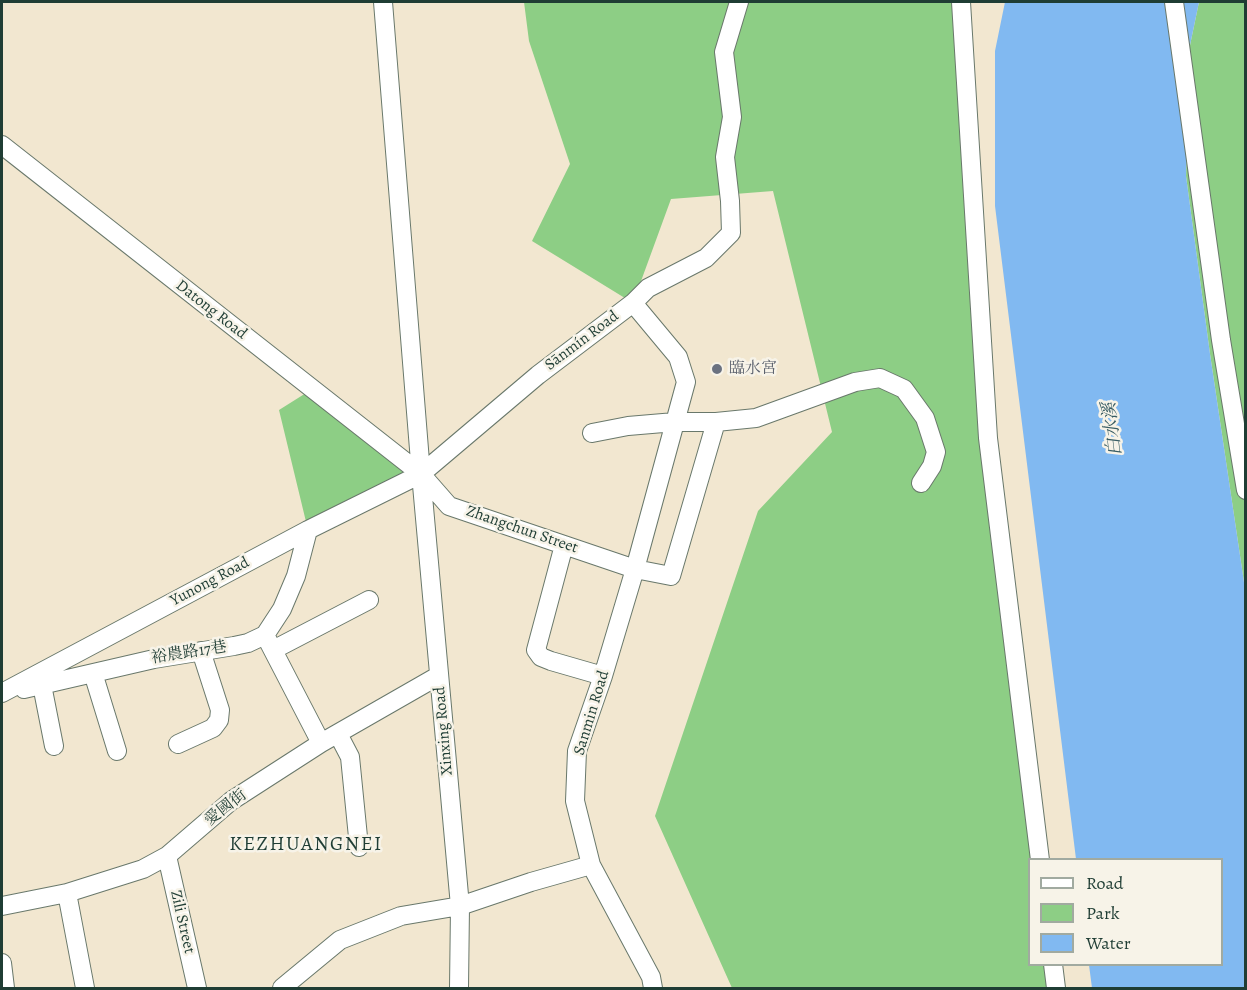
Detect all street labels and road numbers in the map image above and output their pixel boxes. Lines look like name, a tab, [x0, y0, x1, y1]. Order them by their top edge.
street label: Datong Road	[172, 276, 250, 344]
street label: Sānmín Road	[541, 307, 623, 375]
street label: Zhangchun Street	[463, 502, 581, 558]
street label: Yunong Road	[167, 553, 253, 611]
street label: 裕農路17巷	[150, 638, 228, 668]
street label: Sanmin Road	[570, 668, 614, 758]
street label: Xinxing Road	[431, 686, 457, 776]
street label: 愛國街	[201, 786, 251, 830]
street label: Zili Street	[165, 888, 199, 956]

